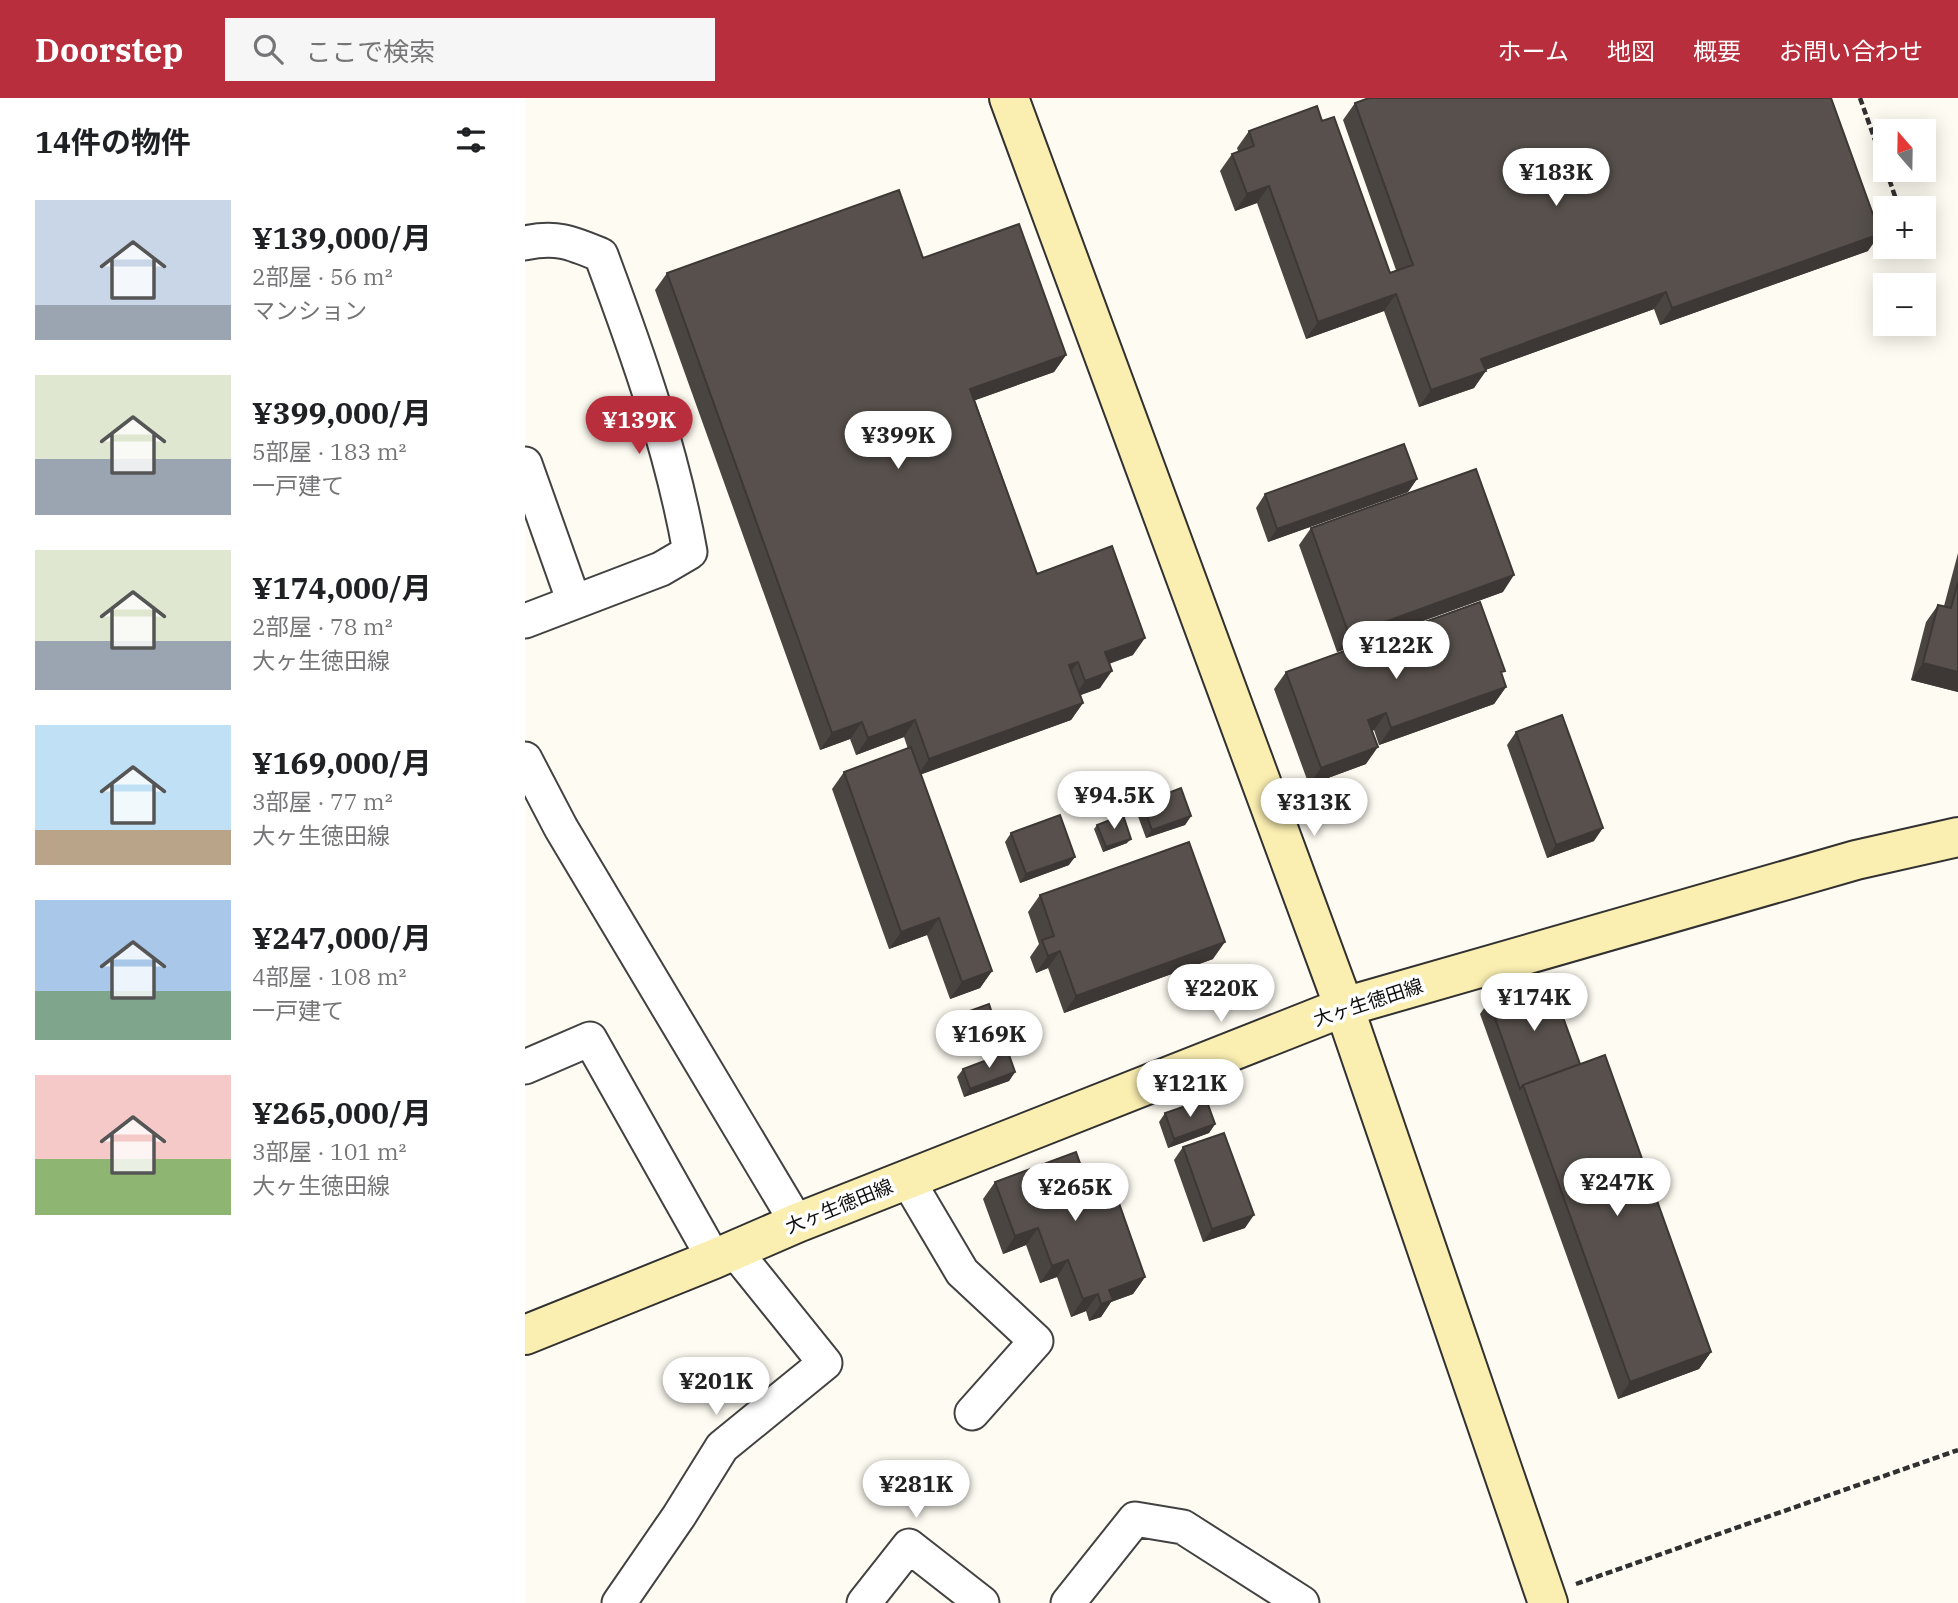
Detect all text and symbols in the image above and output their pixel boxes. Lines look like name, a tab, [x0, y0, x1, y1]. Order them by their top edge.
search box	[225, 18, 715, 81]
text: Doorstep	[35, 28, 183, 71]
icon: search	[249, 30, 287, 68]
text: ここで検索	[305, 34, 435, 68]
text: ホーム	[1498, 35, 1569, 67]
text: 地図	[1607, 35, 1655, 67]
text: 概要	[1693, 35, 1741, 67]
text: お問い合わせ	[1779, 35, 1923, 67]
north arrow	[1873, 119, 1935, 182]
map controls	[1873, 119, 1936, 336]
icon: filters	[452, 121, 490, 159]
text: 14件の物件	[35, 122, 191, 161]
pin: ¥183K	[1507, 148, 1605, 208]
text: ¥183K	[1519, 156, 1593, 186]
button: +	[1873, 196, 1936, 259]
text: ¥139,000/月	[252, 218, 432, 257]
icon: home	[91, 228, 175, 312]
text: 2部屋 · 56 m²	[252, 261, 393, 291]
button: −	[1873, 273, 1936, 336]
text: マンション	[252, 295, 367, 325]
text: ¥399,000/月	[252, 393, 432, 432]
pin: ¥139K	[590, 396, 688, 456]
icon: home	[91, 403, 175, 487]
text: ¥139K	[602, 404, 676, 434]
pin: ¥399K	[849, 412, 947, 471]
text: ¥399K	[861, 419, 935, 449]
text: 5部屋 · 183 m²	[252, 436, 407, 466]
text: 一戸建て	[252, 470, 344, 500]
text: ¥174,000/月	[252, 568, 432, 607]
icon: home	[91, 578, 175, 662]
text: 2部屋 · 78 m²	[252, 611, 393, 641]
pin: ¥122K	[1347, 622, 1445, 681]
text: ¥122K	[1359, 629, 1433, 659]
text: 大ヶ生徳田線	[252, 645, 390, 675]
text: ¥169,000/月	[252, 743, 432, 782]
icon: home	[91, 753, 175, 837]
pin: ¥94.5K	[1057, 772, 1171, 831]
pin: ¥313K	[1265, 778, 1363, 838]
text: ¥94.5K	[1073, 779, 1155, 809]
text: 3部屋 · 77 m²	[252, 786, 393, 816]
text: ¥313K	[1277, 786, 1351, 816]
text: 大ヶ生徳田線	[252, 820, 390, 850]
text: ¥247,000/月	[252, 918, 432, 957]
icon: home	[91, 928, 175, 1012]
text: 4部屋 · 108 m²	[252, 961, 407, 991]
pin: ¥220K	[1172, 964, 1270, 1024]
text: ¥220K	[1184, 972, 1258, 1002]
street label: 大ヶ生徳田線	[1310, 973, 1426, 1031]
pin: ¥174K	[1485, 974, 1583, 1033]
text: ¥174K	[1497, 981, 1571, 1011]
text: 一戸建て	[252, 995, 344, 1025]
pin: ¥169K	[940, 1010, 1038, 1070]
text: ¥169K	[952, 1018, 1026, 1048]
pin: ¥121K	[1141, 1060, 1239, 1119]
text: ¥121K	[1153, 1067, 1227, 1097]
text: ¥265,000/月	[252, 1093, 432, 1132]
icon: home	[91, 1103, 175, 1187]
text: 3部屋 · 101 m²	[252, 1136, 407, 1166]
pin: ¥247K	[1568, 1158, 1666, 1218]
pin: ¥265K	[1026, 1164, 1124, 1223]
text: ¥247K	[1580, 1166, 1654, 1196]
text: 大ヶ生徳田線	[252, 1170, 390, 1200]
text: ¥265K	[1038, 1171, 1112, 1201]
street label: 大ヶ生徳田線	[782, 1174, 896, 1238]
pin: ¥201K	[667, 1358, 765, 1417]
text: ¥201K	[679, 1365, 753, 1395]
pin: ¥281K	[867, 1460, 965, 1520]
text: ¥281K	[879, 1468, 953, 1498]

